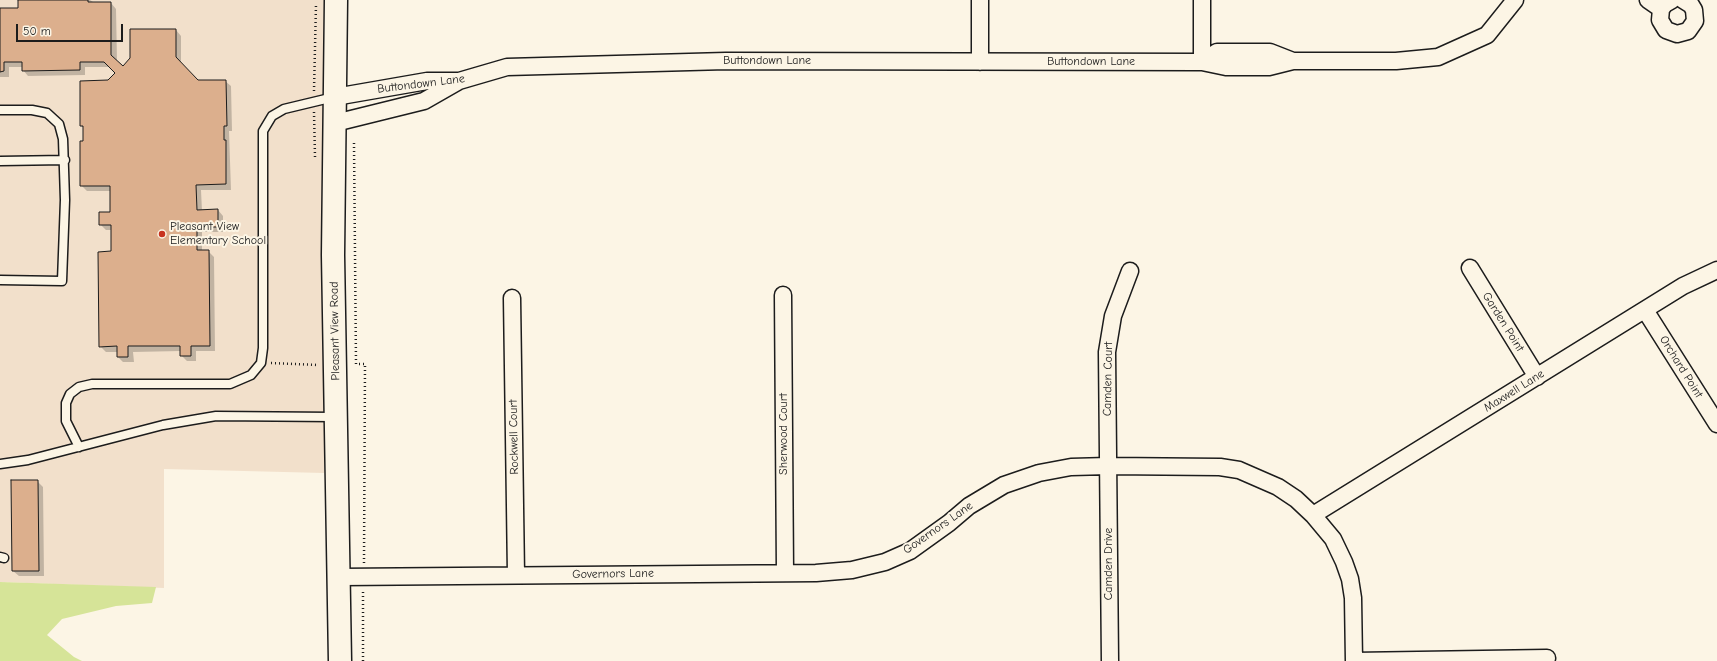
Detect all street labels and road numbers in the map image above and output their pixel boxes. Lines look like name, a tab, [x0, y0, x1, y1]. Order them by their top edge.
street label: Buttondown Lane	[723, 54, 811, 68]
street label: Buttondown Lane	[1047, 55, 1135, 69]
street label: Buttondown Lane	[376, 71, 466, 97]
street label: Pleasant View Road	[327, 281, 343, 381]
street label: Garden Point	[1479, 290, 1527, 354]
street label: Orchard Point	[1656, 333, 1706, 401]
street label: Camden Court	[1100, 342, 1116, 416]
street label: Maxwell Lane	[1481, 367, 1547, 415]
street label: Sherwood Court	[777, 393, 791, 475]
street label: Rockwell Court	[506, 399, 522, 475]
street label: Governors Lane	[900, 499, 976, 557]
street label: Camden Drive	[1102, 528, 1116, 600]
street label: Governors Lane	[572, 566, 654, 582]

